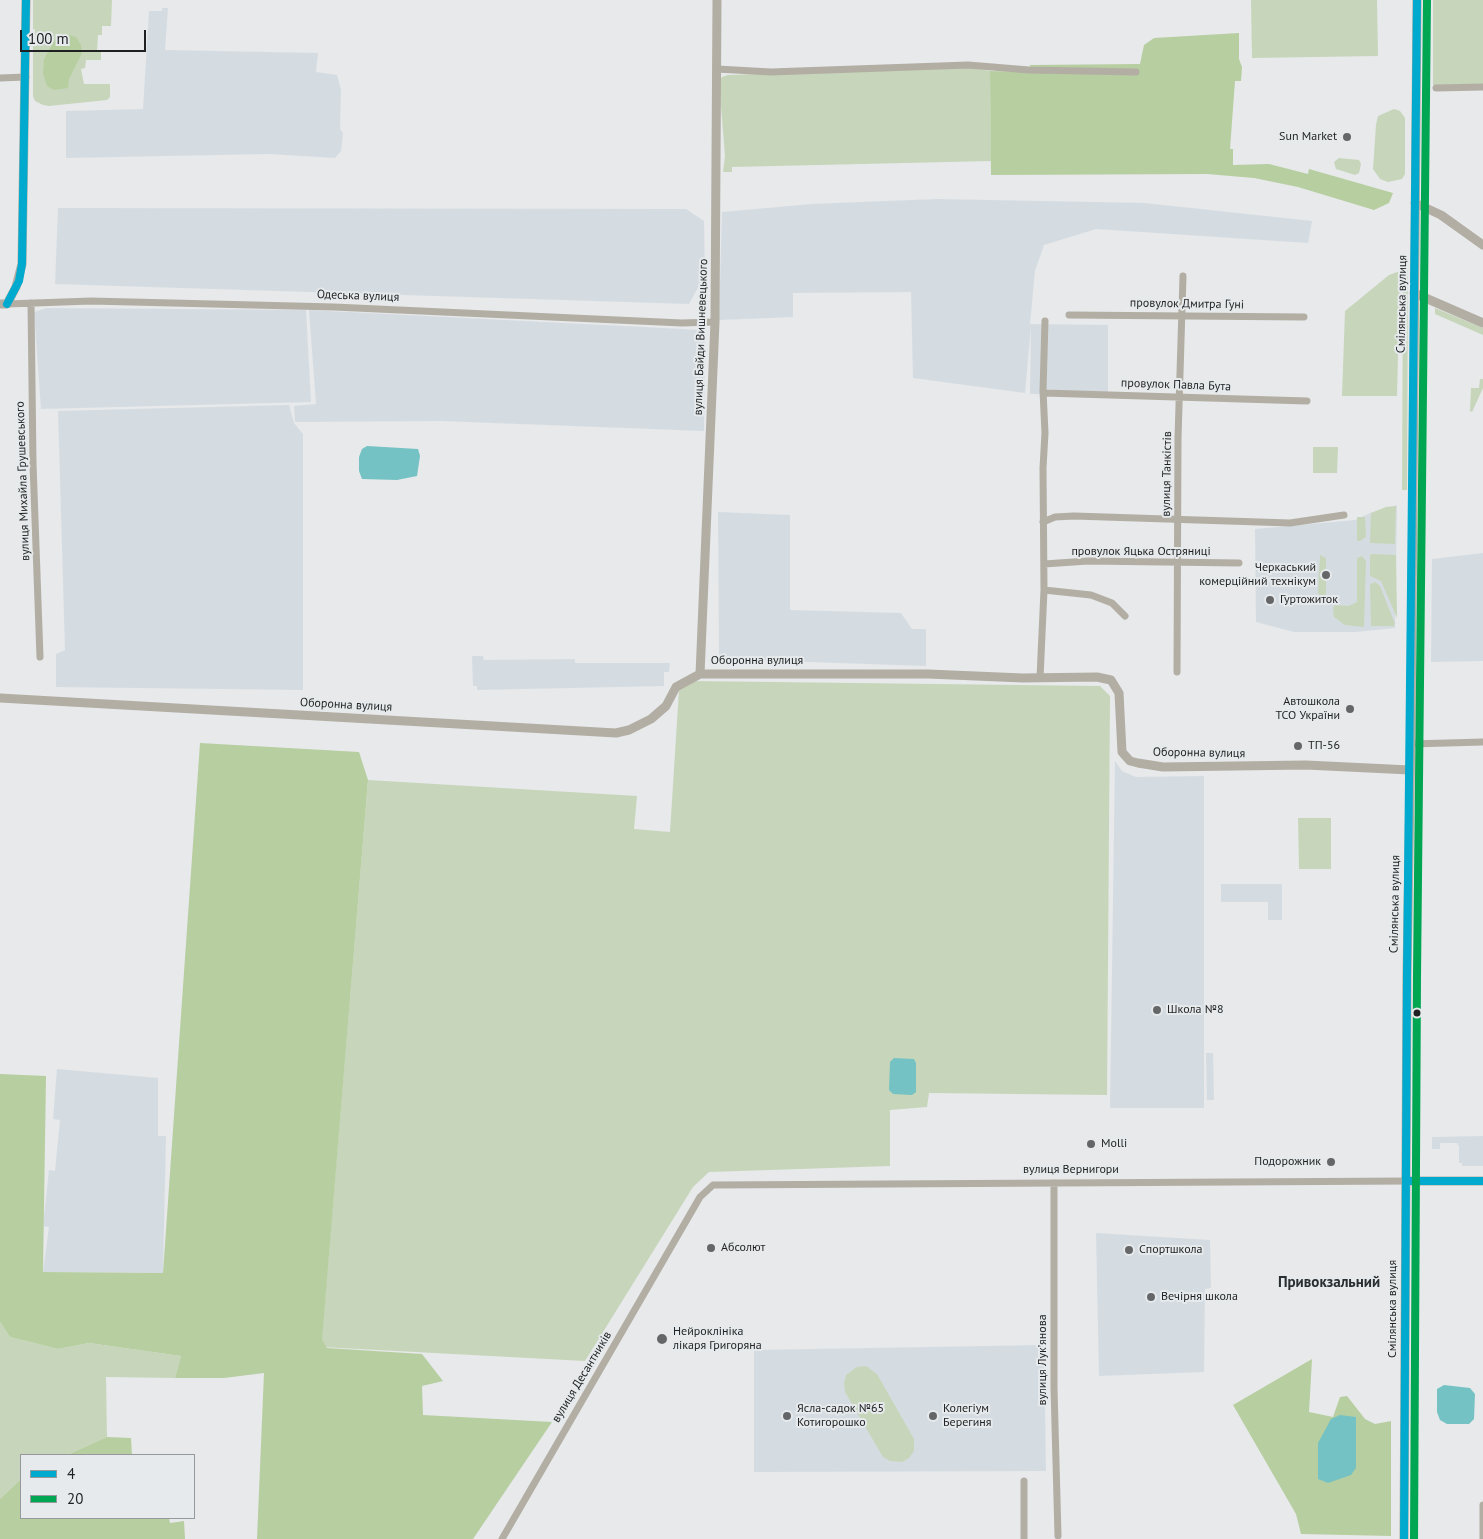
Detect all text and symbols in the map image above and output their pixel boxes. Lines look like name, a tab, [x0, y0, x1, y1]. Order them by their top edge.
scale bar	[22, 20, 149, 52]
text: 100 m	[28, 29, 69, 48]
place label: Sun Market	[1279, 130, 1337, 144]
marker: Sun Market	[1341, 131, 1353, 143]
street label: Смілянська вулиця	[1394, 255, 1410, 353]
street label: вулиця Байди Вишневецького	[691, 258, 711, 416]
street label: Одеська вулиця	[317, 287, 399, 305]
street label: провулок Дмитра Гуні	[1130, 296, 1244, 312]
street label: провулок Павла Бута	[1121, 376, 1231, 394]
street label: вулиця Михайла Грушевського	[13, 401, 33, 561]
street label: вулиця Танкістів	[1159, 431, 1175, 517]
street label: провулок Яцька Остряниці	[1071, 545, 1211, 559]
place label: Черкаський комерційний технікум	[1199, 561, 1316, 589]
marker: Черкаський комерційний технікум	[1320, 569, 1332, 581]
place label: Гуртожиток	[1280, 593, 1338, 607]
marker: Гуртожиток	[1264, 594, 1276, 606]
street label: Оборонна вулиця	[711, 654, 803, 668]
street label: Оборонна вулиця	[299, 695, 393, 715]
place label: Автошкола ТСО України	[1275, 695, 1340, 723]
marker: Автошкола ТСО України	[1344, 703, 1356, 715]
place label: ТП-56	[1308, 739, 1340, 753]
marker: ТП-56	[1292, 740, 1304, 752]
street label: Оборонна вулиця	[1153, 745, 1245, 761]
street label: Смілянська вулиця	[1387, 855, 1403, 953]
place label: Школа №8	[1167, 1003, 1223, 1017]
marker: Школа №8	[1151, 1004, 1163, 1016]
unlabelled marker	[1412, 1008, 1422, 1018]
place label: Molli	[1101, 1137, 1127, 1151]
marker: Molli	[1085, 1138, 1097, 1150]
place label: Подорожник	[1254, 1155, 1321, 1169]
marker: Подорожник	[1325, 1156, 1337, 1168]
street label: вулиця Вернигори	[1023, 1163, 1119, 1177]
place label: Абсолют	[721, 1241, 765, 1255]
marker: Абсолют	[705, 1242, 717, 1254]
place label: Спортшкола	[1139, 1243, 1203, 1257]
marker: Спортшкола	[1123, 1244, 1135, 1256]
street label: Смілянська вулиця	[1386, 1260, 1400, 1358]
district label: Привокзальний	[1278, 1274, 1380, 1292]
place label: Вечірня школа	[1161, 1290, 1238, 1304]
marker: Вечірня школа	[1145, 1291, 1157, 1303]
street label: вулиця Лукʼянова	[1036, 1314, 1050, 1406]
place label: Нейроклініка лікаря Григоряна	[673, 1325, 762, 1353]
street label: вулиця Десантників	[549, 1329, 615, 1425]
marker: Нейроклініка лікаря Григоряна	[655, 1332, 669, 1346]
place label: Ясла-садок №65 Котигорошко	[797, 1402, 884, 1430]
place label: Колегіум Берегиня	[943, 1402, 991, 1430]
marker: Ясла-садок №65 Котигорошко	[781, 1410, 793, 1422]
marker: Колегіум Берегиня	[927, 1410, 939, 1422]
legend	[20, 1454, 195, 1519]
text: 4	[67, 1464, 75, 1483]
text: 20	[67, 1489, 83, 1508]

